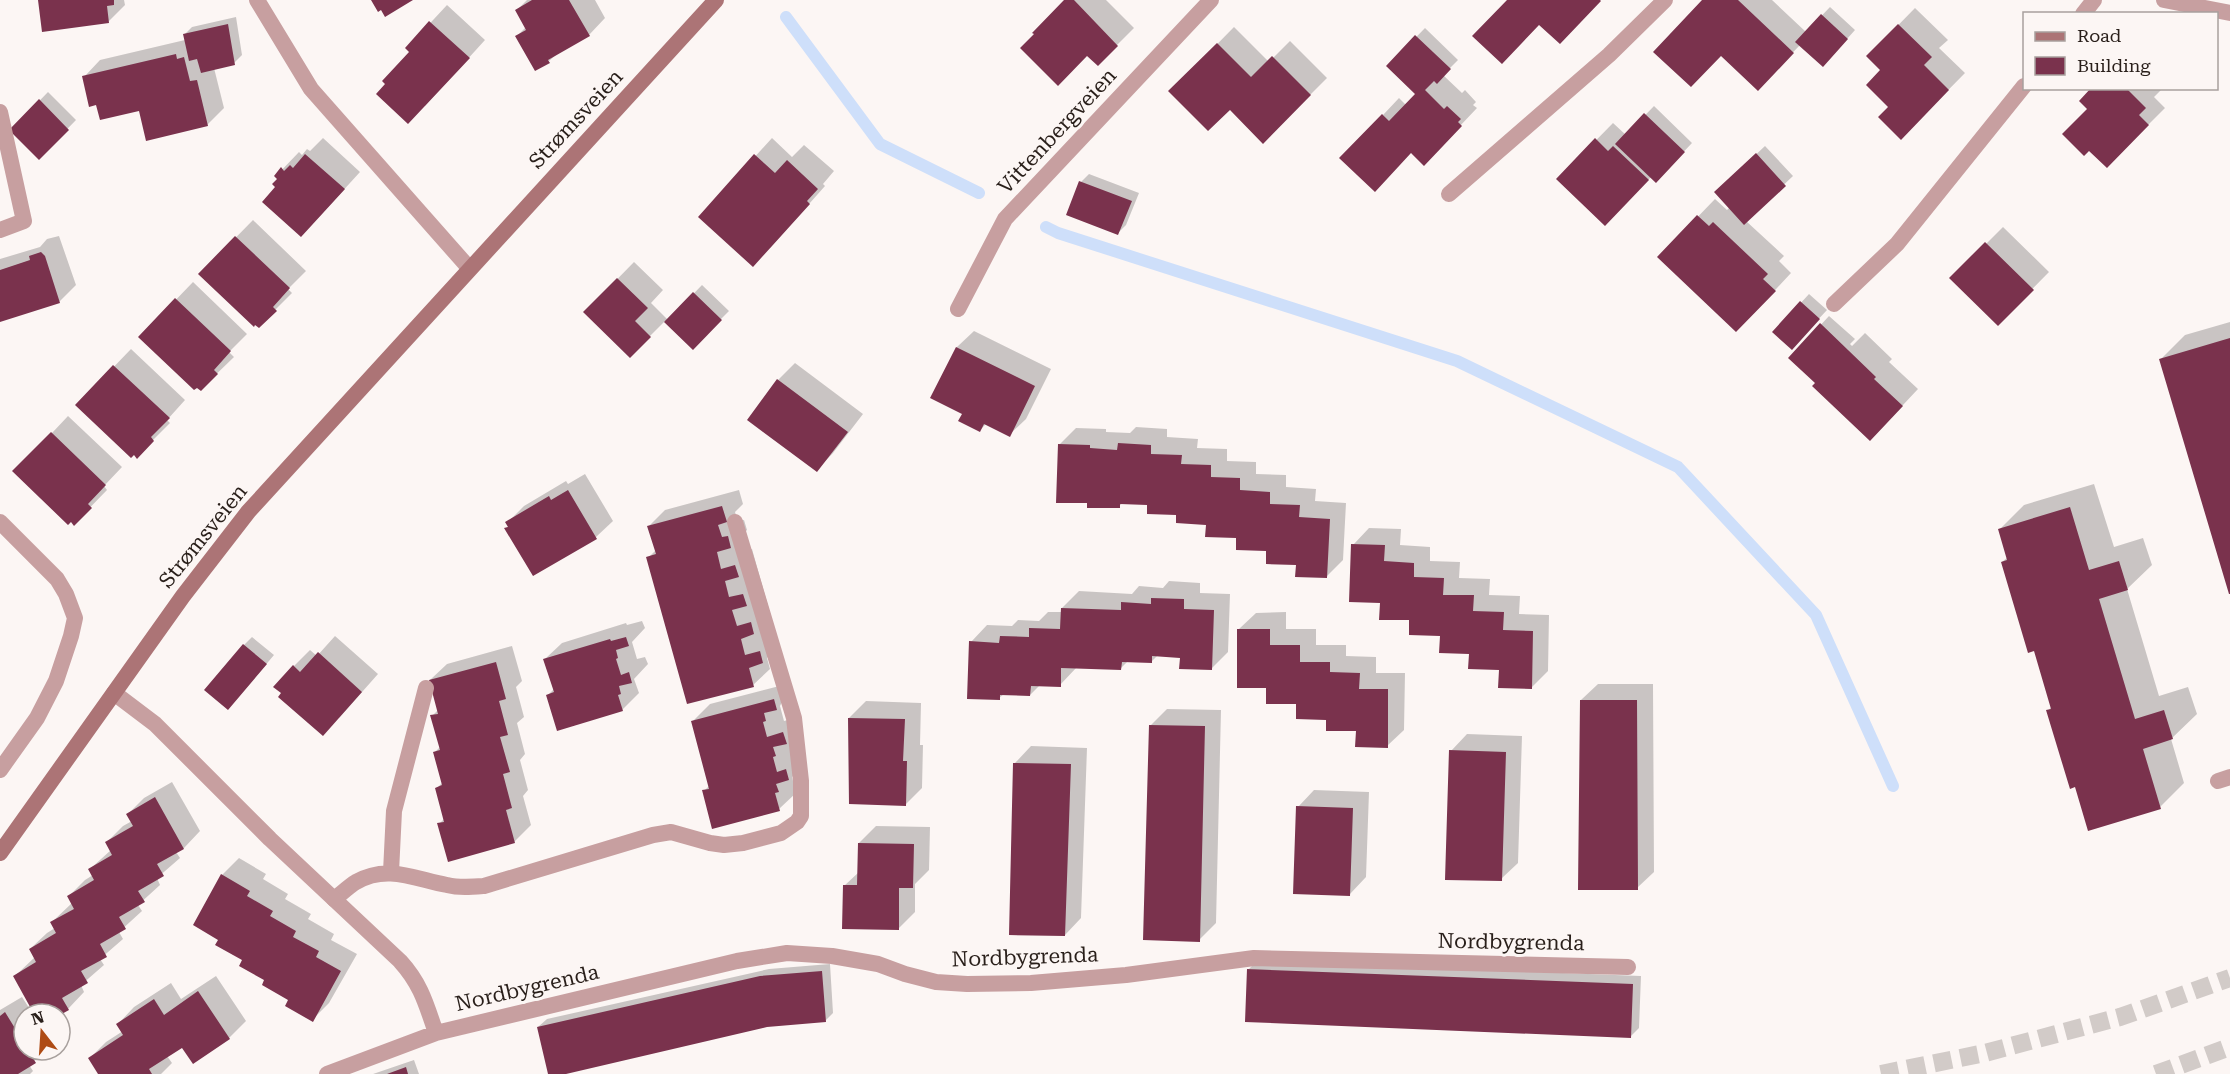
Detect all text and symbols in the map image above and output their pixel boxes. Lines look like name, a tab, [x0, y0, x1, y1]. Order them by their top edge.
legend	[2023, 12, 2218, 90]
text: Road	[2077, 25, 2122, 46]
text: Building	[2077, 55, 2151, 76]
street label: Vittenbergveien	[993, 63, 1121, 199]
street label: Strømsveien	[524, 64, 628, 173]
street label: Strømsveien	[154, 479, 252, 593]
street label: Nordbygrenda	[1437, 929, 1585, 955]
street label: Nordbygrenda	[951, 942, 1099, 972]
street label: Nordbygrenda	[453, 960, 602, 1016]
north arrow	[12, 1002, 72, 1062]
text: N	[29, 1007, 46, 1029]

